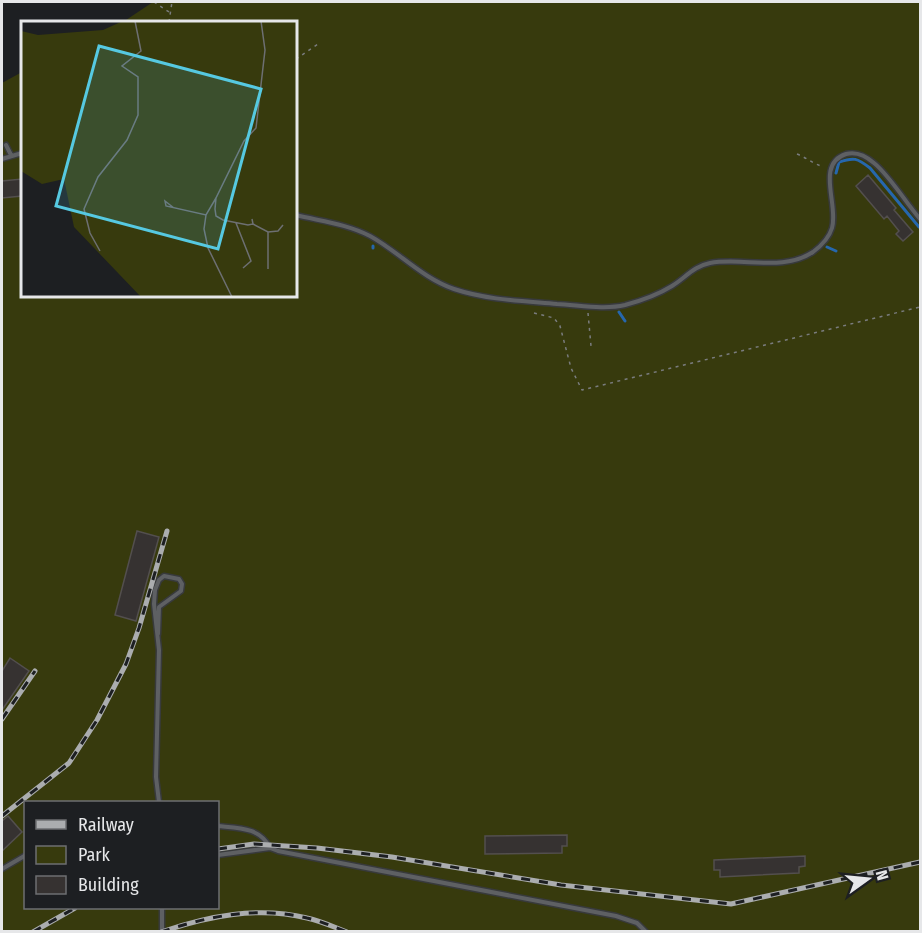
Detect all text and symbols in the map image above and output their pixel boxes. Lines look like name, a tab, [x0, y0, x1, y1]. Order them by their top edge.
inset map	[21, 21, 297, 297]
legend	[24, 801, 219, 909]
text: Railway	[78, 814, 134, 836]
text: Park	[78, 844, 111, 866]
north arrow	[838, 849, 898, 909]
text: N	[872, 868, 892, 882]
text: Building	[78, 874, 139, 896]

